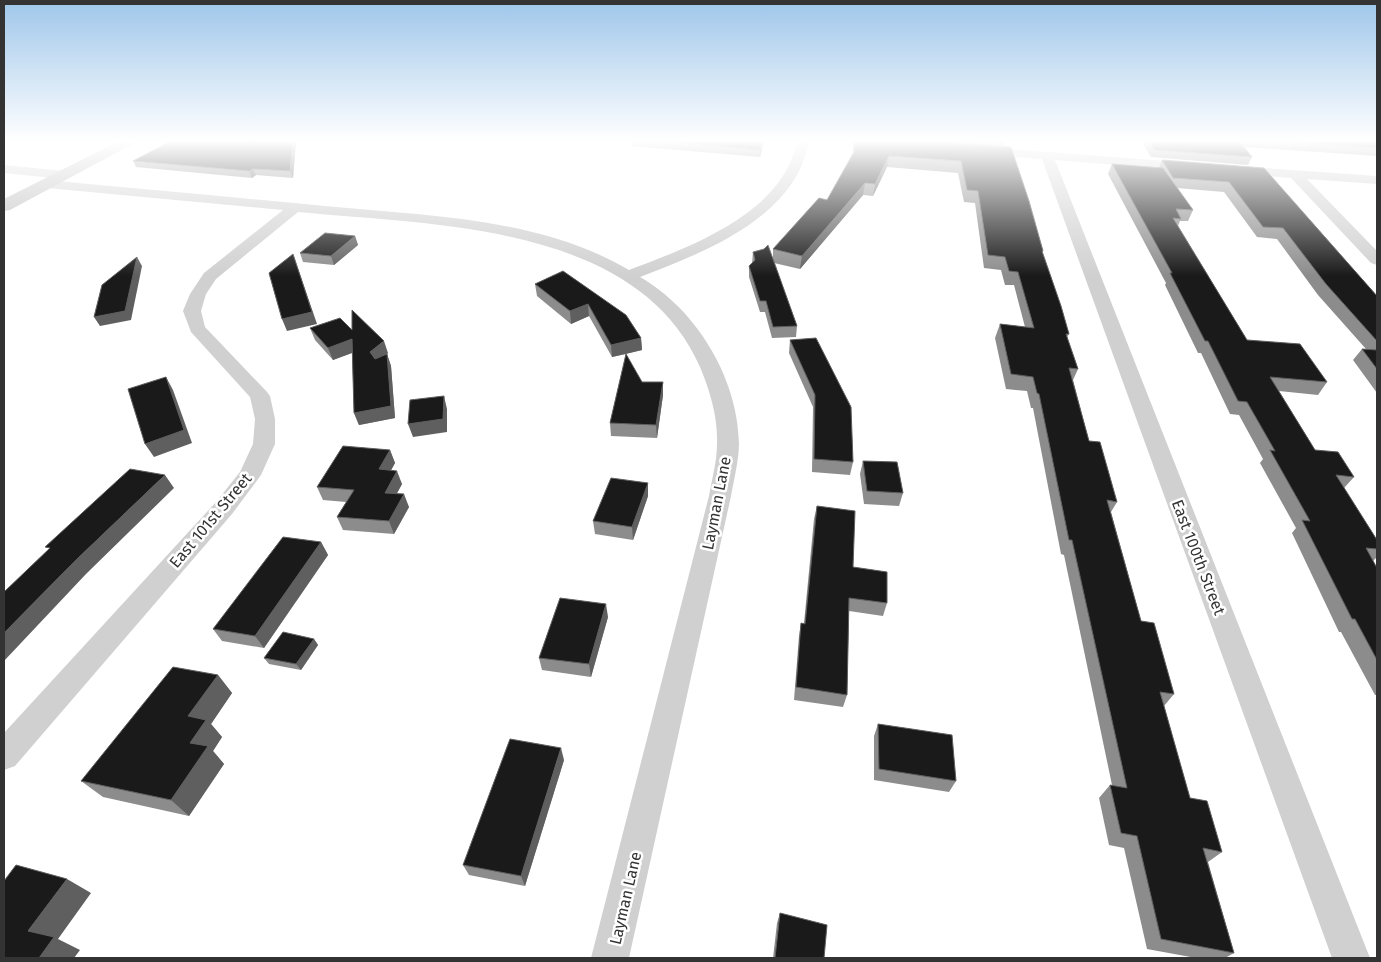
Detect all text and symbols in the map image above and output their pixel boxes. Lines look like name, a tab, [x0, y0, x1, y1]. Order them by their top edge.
street label: Layman Lane	[698, 455, 735, 551]
street label: East 101st Street	[165, 469, 256, 572]
street label: East 100th Street	[1168, 497, 1229, 618]
street label: Layman Lane	[606, 850, 645, 946]

